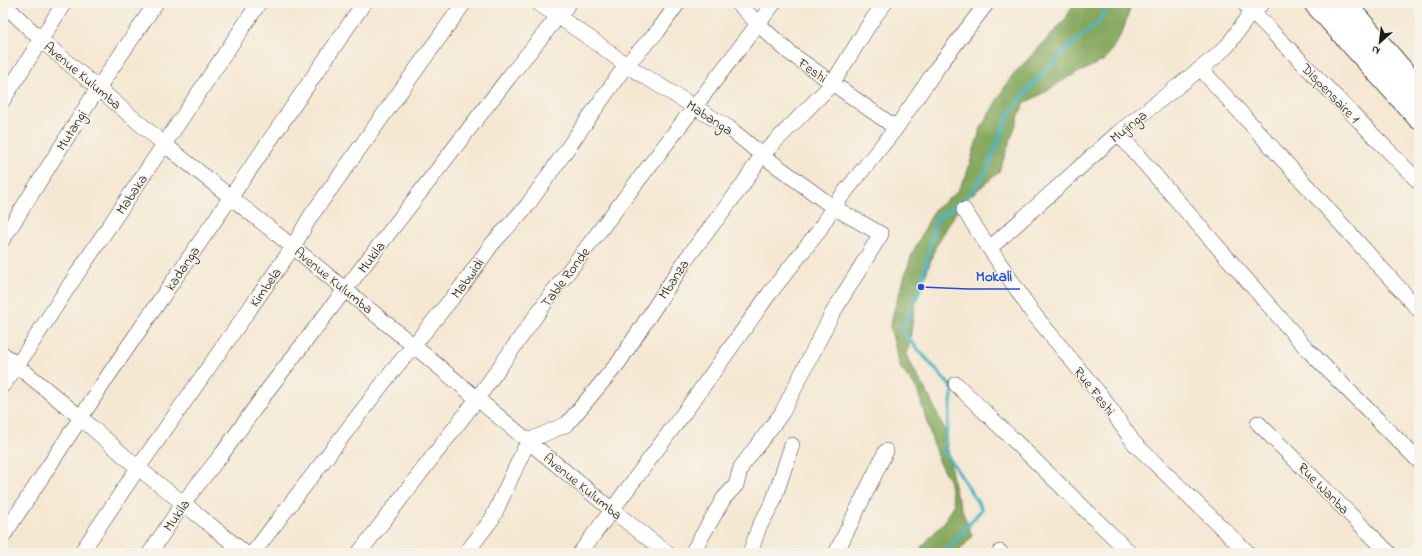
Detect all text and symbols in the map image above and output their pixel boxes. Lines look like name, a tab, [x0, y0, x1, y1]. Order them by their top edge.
north arrow	[1360, 22, 1400, 62]
street label: Avenue Kulumba	[38, 37, 126, 115]
text: N	[1369, 41, 1383, 59]
street label: Feshi	[792, 53, 831, 89]
street label: Dispensaire 1	[1295, 59, 1364, 129]
street label: Mabanga	[681, 95, 737, 142]
street label: Mutangi	[52, 106, 94, 156]
street label: Mujinga	[1106, 106, 1153, 149]
street label: Mabaka	[111, 170, 153, 219]
street label: Mukila	[353, 238, 391, 278]
street label: kadanga	[161, 242, 207, 296]
street label: Avenue Kulumba	[289, 243, 377, 320]
street label: Table Ronde	[537, 243, 596, 312]
street label: Mabwidi	[446, 254, 490, 303]
street label: Mbanza	[654, 256, 695, 304]
callout: Mokali	[968, 262, 1020, 289]
street label: Kimbela	[245, 264, 287, 312]
text: Mokali	[976, 266, 1012, 288]
street label: Rue Feshi	[1068, 363, 1120, 421]
street label: Avenue Kulumba	[538, 449, 626, 526]
street label: Rue Wanba	[1292, 458, 1354, 520]
street label: Mukila	[159, 495, 196, 536]

